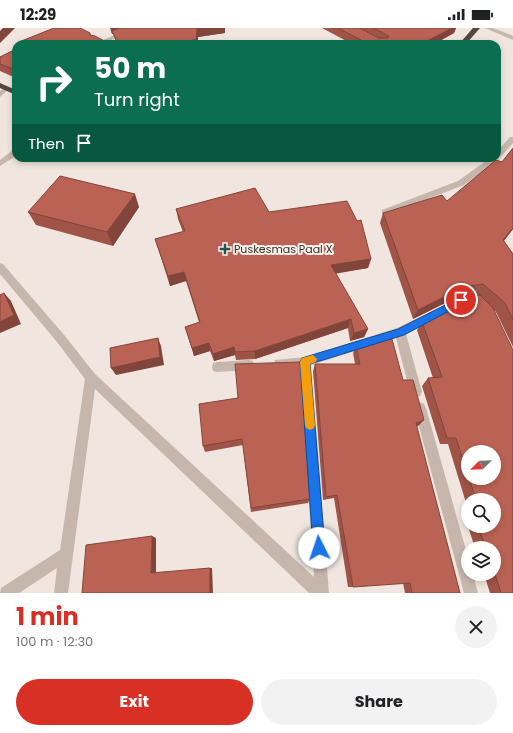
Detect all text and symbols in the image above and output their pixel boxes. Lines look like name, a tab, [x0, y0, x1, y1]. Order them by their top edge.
text: 12:29	[20, 4, 56, 25]
text: 50 m	[94, 49, 166, 88]
icon: right	[28, 56, 80, 108]
text: Turn right	[94, 87, 180, 112]
icon: arrive	[73, 132, 95, 154]
text: Then	[28, 133, 65, 154]
place label: Puskesmas Paal X	[234, 241, 333, 257]
marker: Puskesmas Paal X	[219, 243, 231, 255]
pin	[444, 283, 478, 317]
icon: arrive	[450, 289, 472, 311]
north arrow	[461, 445, 501, 485]
map controls	[461, 445, 501, 581]
button: search	[461, 493, 501, 533]
position arrow	[298, 527, 340, 569]
button: layers	[461, 541, 501, 581]
text: 1 min	[16, 600, 79, 633]
button: close	[455, 606, 497, 648]
text: 100 m · 12:30	[16, 632, 93, 651]
button: Exit	[16, 679, 253, 725]
button: Share	[261, 679, 497, 725]

